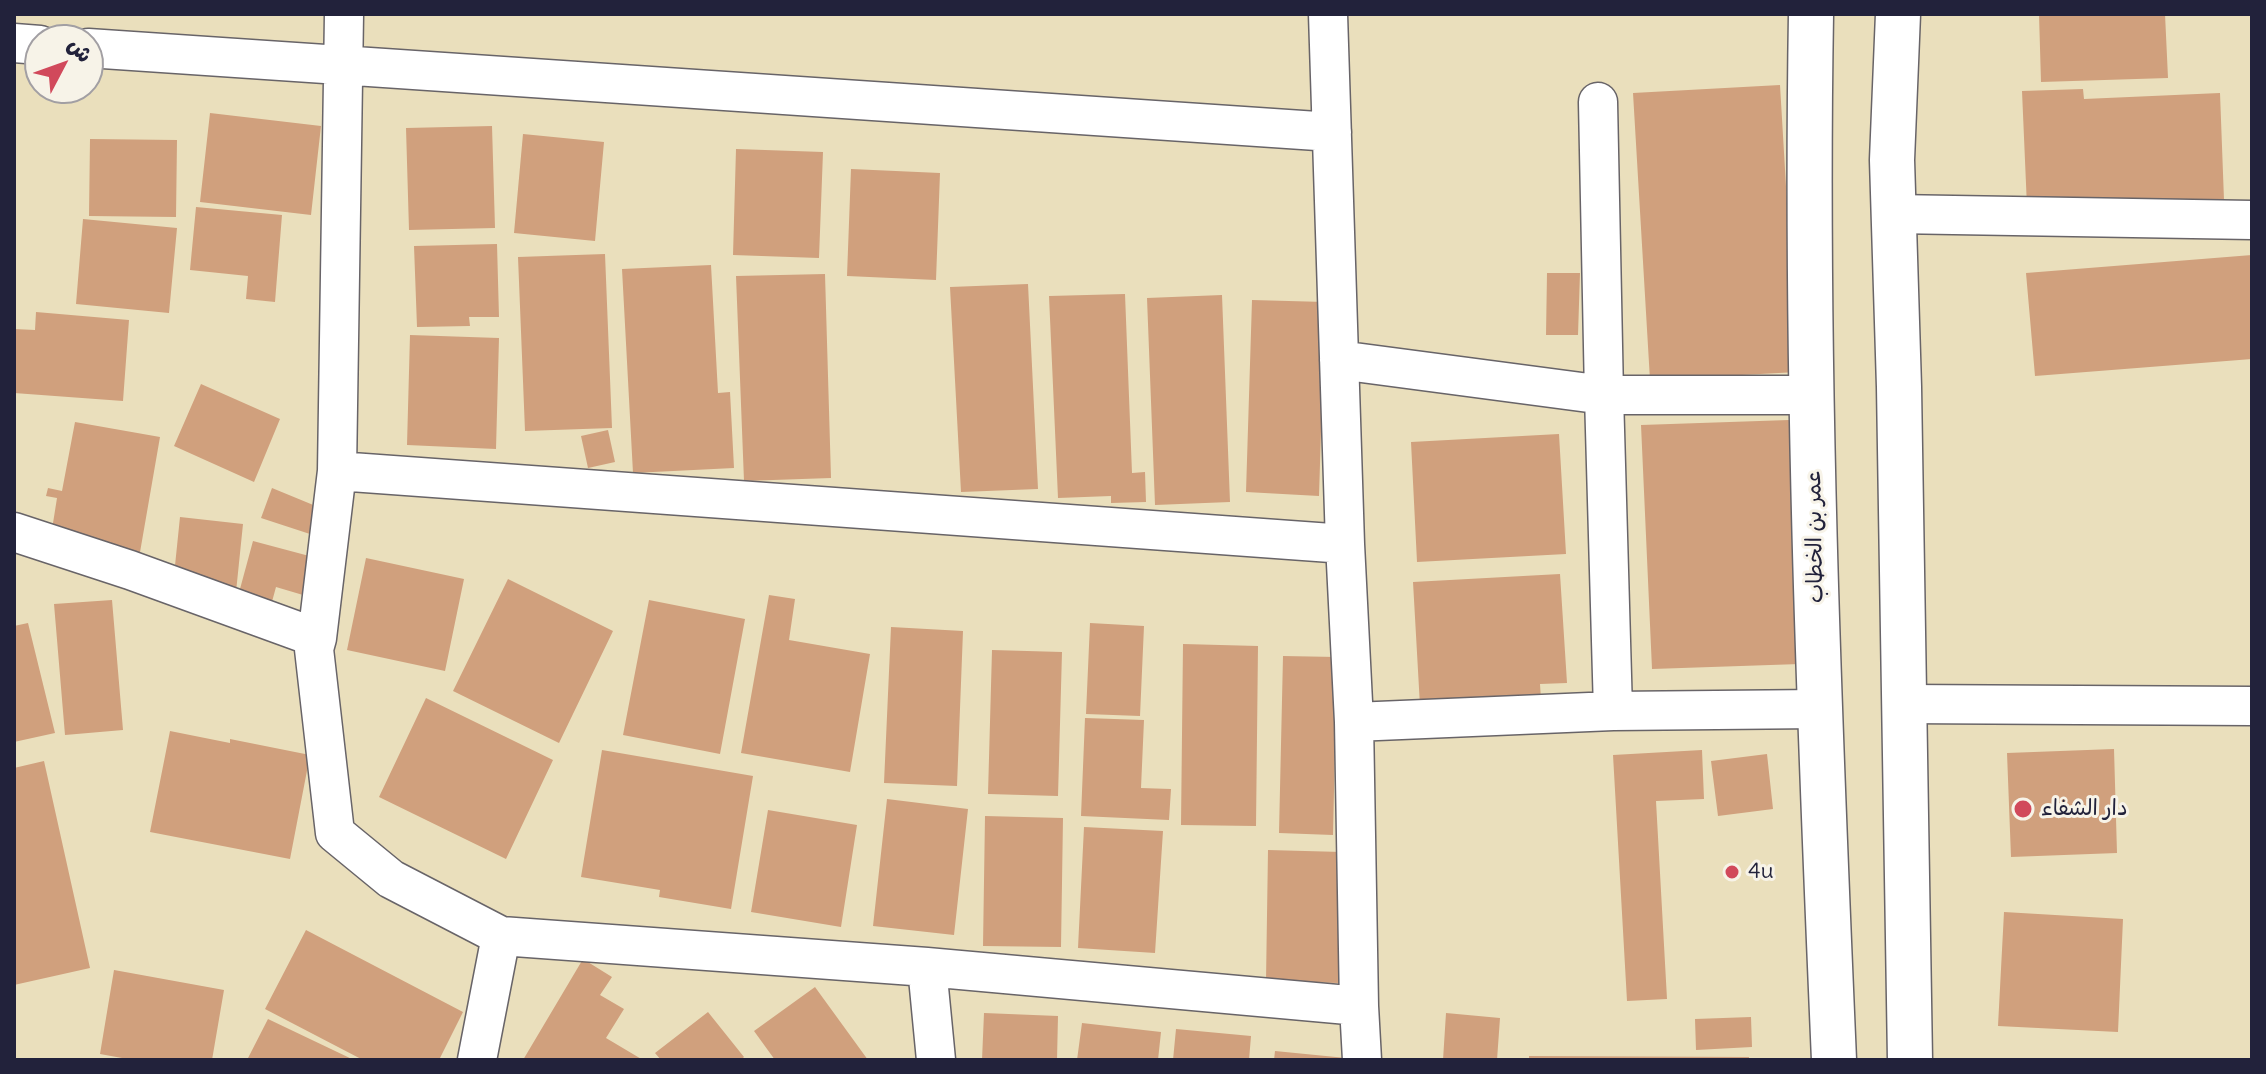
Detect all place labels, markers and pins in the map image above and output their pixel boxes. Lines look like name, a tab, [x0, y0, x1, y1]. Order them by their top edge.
place label: دار الشفاء	[2041, 796, 2128, 822]
marker: دار الشفاء	[2012, 798, 2034, 820]
place label: 4u	[1748, 859, 1774, 885]
marker: 4u	[1723, 863, 1741, 881]

